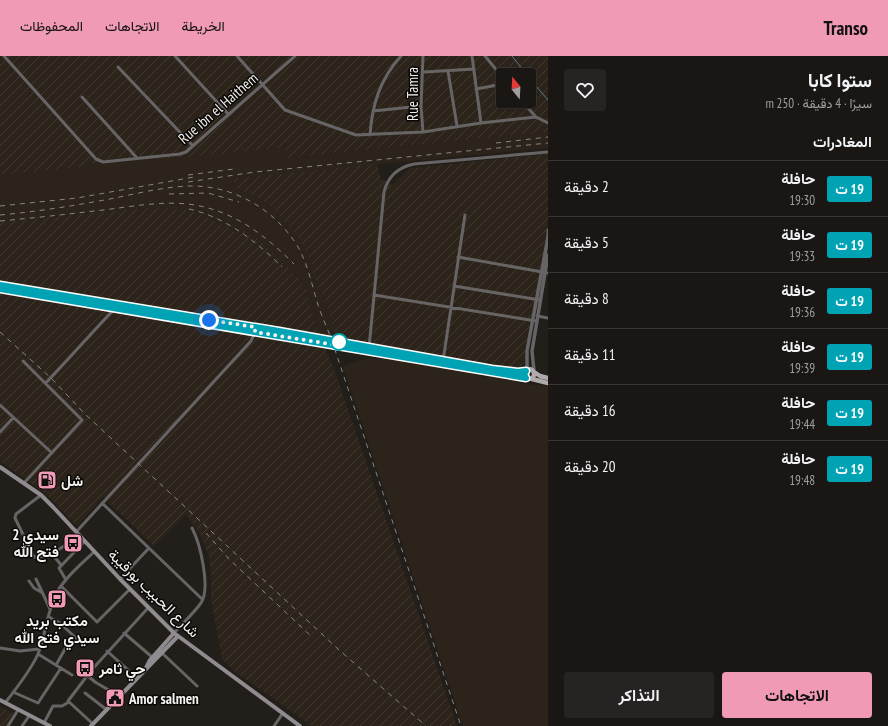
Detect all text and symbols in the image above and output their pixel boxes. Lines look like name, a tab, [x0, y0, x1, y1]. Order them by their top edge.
text: Transo	[824, 16, 868, 40]
text: المحفوظات	[20, 17, 83, 35]
text: الاتجاهات	[105, 17, 159, 35]
text: الخريطة	[181, 17, 225, 35]
street label: Rue Tamra	[403, 67, 422, 121]
street label: Rue ibn el Haithem	[174, 68, 262, 148]
north arrow	[496, 68, 536, 108]
map controls	[496, 68, 536, 108]
text: ستوا كابا	[808, 68, 872, 92]
button: heart	[564, 69, 606, 111]
text: سيرًا · 4 دقيقة · 250 m	[765, 95, 872, 112]
text: المغادرات	[813, 132, 872, 151]
text: حافلة	[781, 169, 815, 188]
text: 2 دقيقة	[564, 177, 609, 196]
text: 19 ت	[835, 180, 864, 198]
text: 19:30	[789, 192, 815, 209]
text: حافلة	[781, 225, 815, 244]
text: 5 دقيقة	[564, 233, 609, 252]
text: 19 ت	[835, 236, 864, 254]
text: 19:33	[789, 248, 815, 265]
text: حافلة	[781, 281, 815, 300]
text: 8 دقيقة	[564, 289, 609, 308]
text: 19 ت	[835, 292, 864, 310]
text: 19:36	[789, 304, 815, 321]
your location	[199, 310, 219, 330]
unlabelled marker	[330, 333, 348, 351]
text: حافلة	[781, 337, 815, 356]
text: 11 دقيقة	[564, 345, 615, 364]
text: 19 ت	[835, 348, 864, 366]
text: 19:39	[789, 360, 815, 377]
text: حافلة	[781, 393, 815, 412]
text: 16 دقيقة	[564, 401, 615, 420]
text: 19 ت	[835, 404, 864, 422]
text: 19:44	[789, 416, 815, 433]
text: حافلة	[781, 449, 815, 468]
text: 20 دقيقة	[564, 457, 615, 476]
text: 19 ت	[835, 460, 864, 478]
fuel station icon: شل	[36, 469, 58, 491]
place label: شل	[61, 471, 83, 490]
text: 19:48	[789, 472, 815, 489]
place label: 2 سيدي فتح الله	[12, 525, 59, 562]
bus stop icon: 2 سيدي فتح الله	[62, 532, 84, 554]
street label: شارع الحبيب بورقيبة	[103, 545, 204, 643]
bus stop icon: مكتب بريد سيدي فتح الله	[46, 588, 68, 610]
place label: مكتب بريد سيدي فتح الله	[14, 611, 100, 651]
bus stop icon: حي ثامر	[74, 657, 96, 679]
place label: حي ثامر	[98, 659, 145, 682]
button: التذاكر	[564, 672, 714, 718]
button: الاتجاهات	[722, 672, 872, 718]
public building icon: Amor salmen	[104, 687, 126, 709]
place label: Amor salmen	[128, 689, 199, 708]

